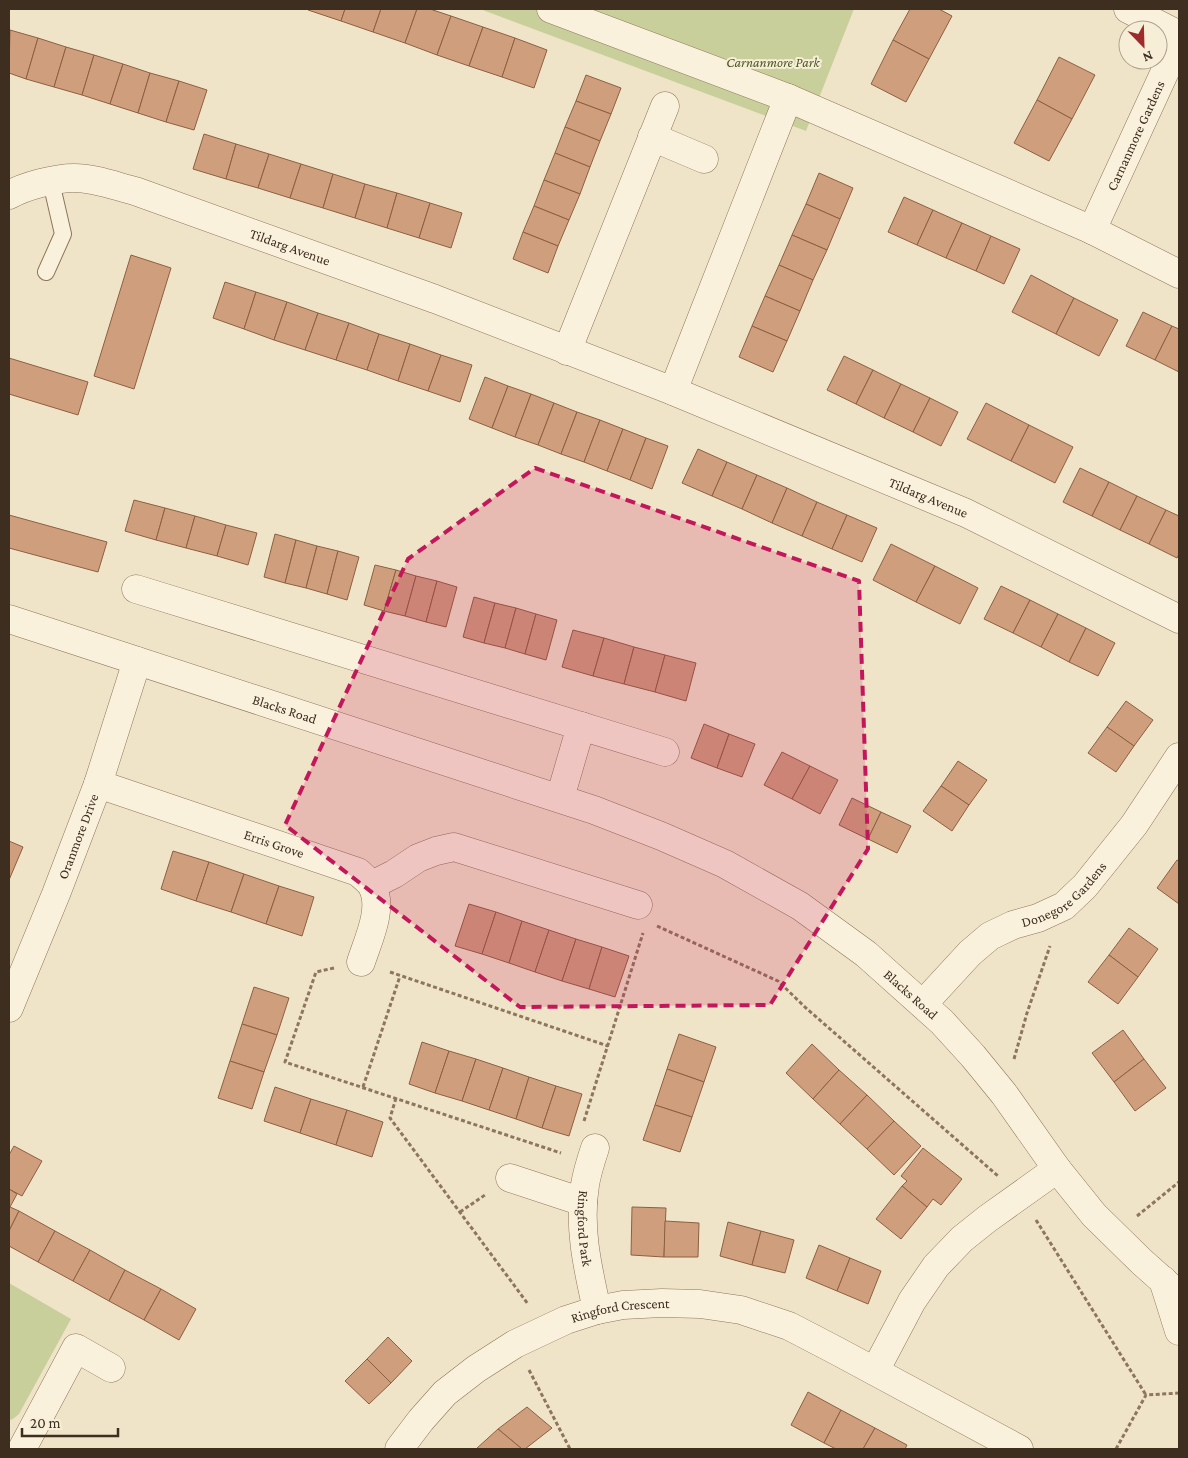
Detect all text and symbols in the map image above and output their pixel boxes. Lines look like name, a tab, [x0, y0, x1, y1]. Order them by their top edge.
north arrow	[1118, 20, 1168, 70]
text: N	[1140, 48, 1156, 66]
park label: Carnanmore Park	[726, 54, 821, 70]
street label: Carnanmore Gardens	[1103, 78, 1168, 193]
street label: Tildarg Avenue	[248, 225, 332, 269]
street label: Tildarg Avenue	[887, 474, 970, 521]
street label: Blacks Road	[250, 691, 319, 727]
street label: Oranmore Drive	[54, 791, 102, 881]
street label: Erris Grove	[242, 826, 306, 861]
street label: Donegore Gardens	[1020, 858, 1109, 930]
street label: Blacks Road	[881, 966, 942, 1023]
street label: Ringford Park	[575, 1190, 596, 1268]
street label: Ringford Crescent	[569, 1295, 670, 1326]
scale bar	[22, 1406, 119, 1438]
text: 20 m	[30, 1415, 61, 1431]

